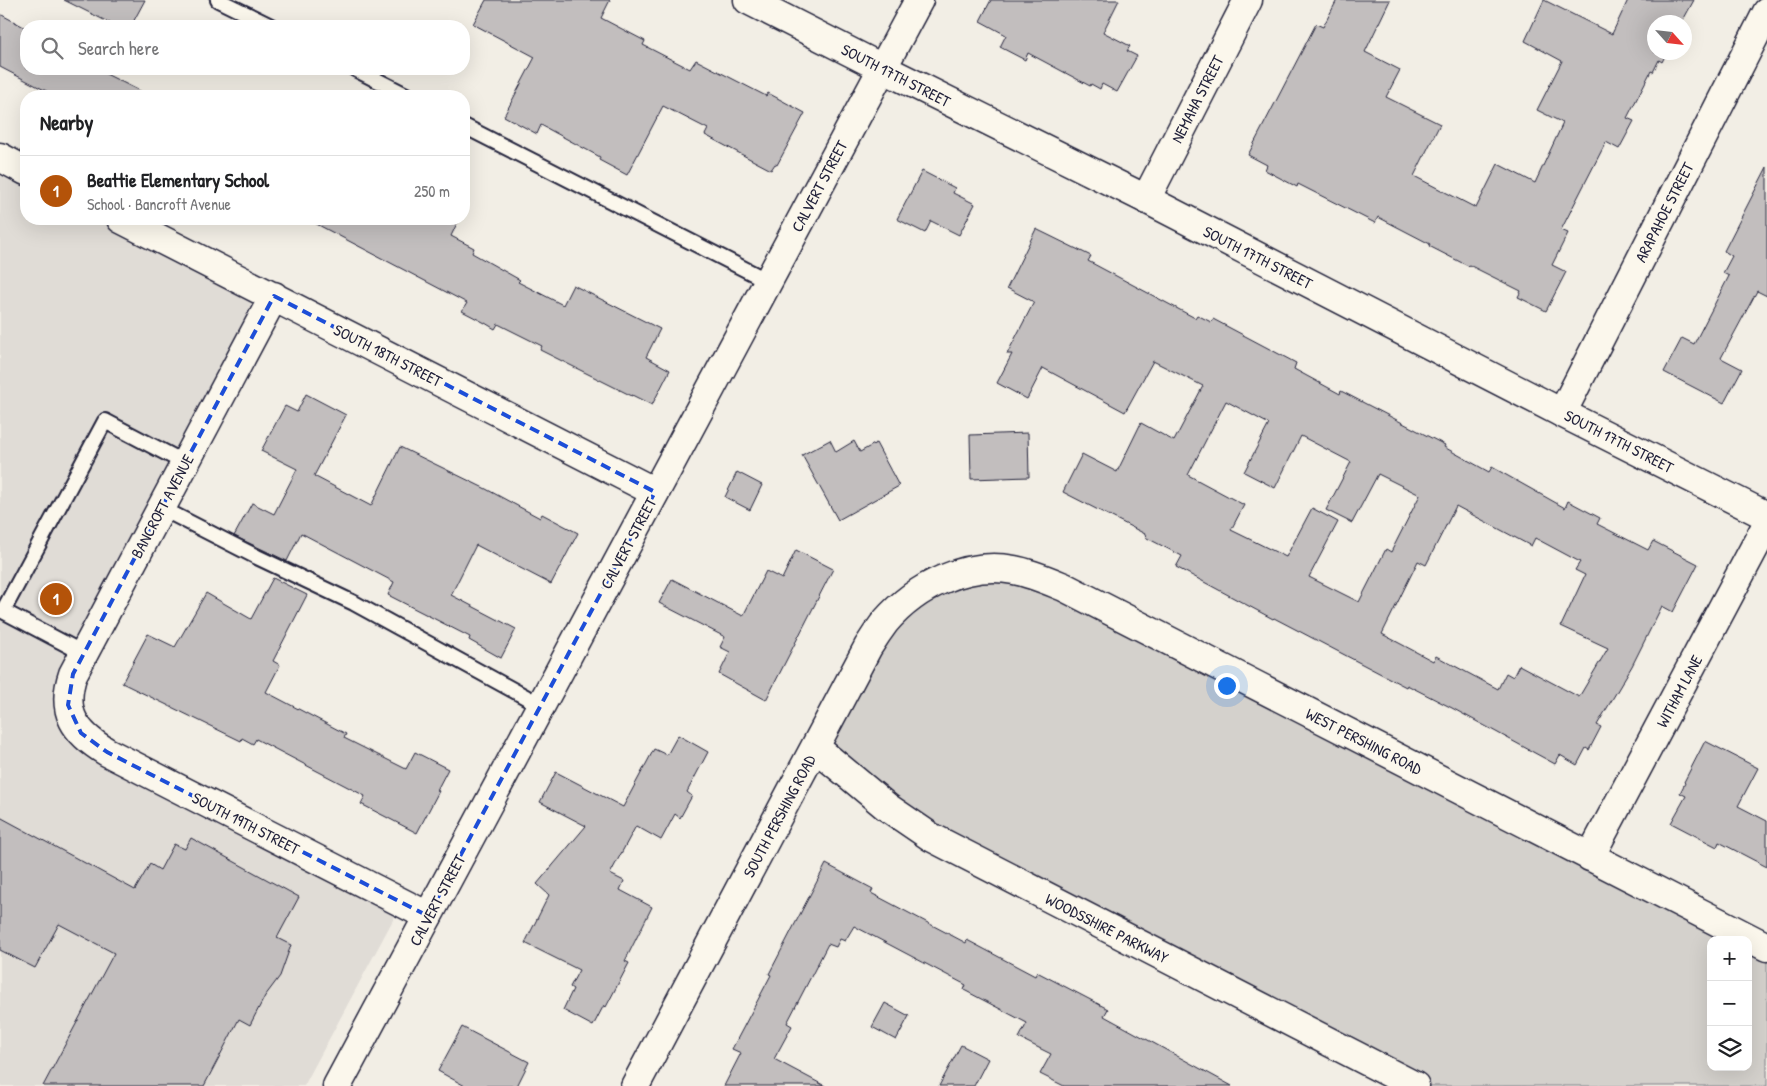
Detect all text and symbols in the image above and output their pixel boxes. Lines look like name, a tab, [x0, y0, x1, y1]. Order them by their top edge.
north arrow	[1647, 15, 1692, 60]
search box	[20, 20, 470, 75]
icon: search	[38, 34, 66, 62]
text: Search here	[78, 35, 159, 61]
street label: SOUTH 17TH STREET	[838, 38, 955, 112]
street label: NEMAHA STREET	[1165, 51, 1229, 147]
text: Nearby	[40, 108, 93, 137]
street label: CALVERT STREET	[786, 136, 853, 236]
street label: ARAPAHOE STREET	[1629, 158, 1699, 266]
text: Beattie Elementary School	[87, 167, 269, 193]
text: 1	[53, 180, 59, 202]
text: 250 m	[414, 180, 450, 202]
text: School · Bancroft Avenue	[87, 193, 231, 215]
street label: SOUTH 17TH STREET	[1200, 220, 1317, 294]
street label: SOUTH 18TH STREET	[330, 318, 446, 392]
street label: SOUTH 17TH STREET	[1561, 404, 1678, 478]
street label: BANCROFT AVENUE	[125, 450, 199, 562]
street label: CALVERT STREET	[595, 493, 662, 593]
pin: 1	[40, 580, 72, 618]
street label: WITHAM LANE	[1651, 651, 1707, 731]
your location	[1214, 673, 1240, 699]
street label: WEST PERSHING ROAD	[1302, 702, 1426, 780]
street label: SOUTH PERSHING ROAD	[737, 751, 821, 881]
street label: SOUTH 19TH STREET	[189, 786, 304, 860]
street label: CALVERT STREET	[404, 850, 471, 950]
street label: WOODSSHIRE PARKWAY	[1042, 888, 1172, 968]
map controls	[1707, 936, 1752, 1071]
button: +	[1707, 936, 1752, 981]
button: −	[1707, 981, 1752, 1026]
button: layers	[1707, 1026, 1752, 1071]

